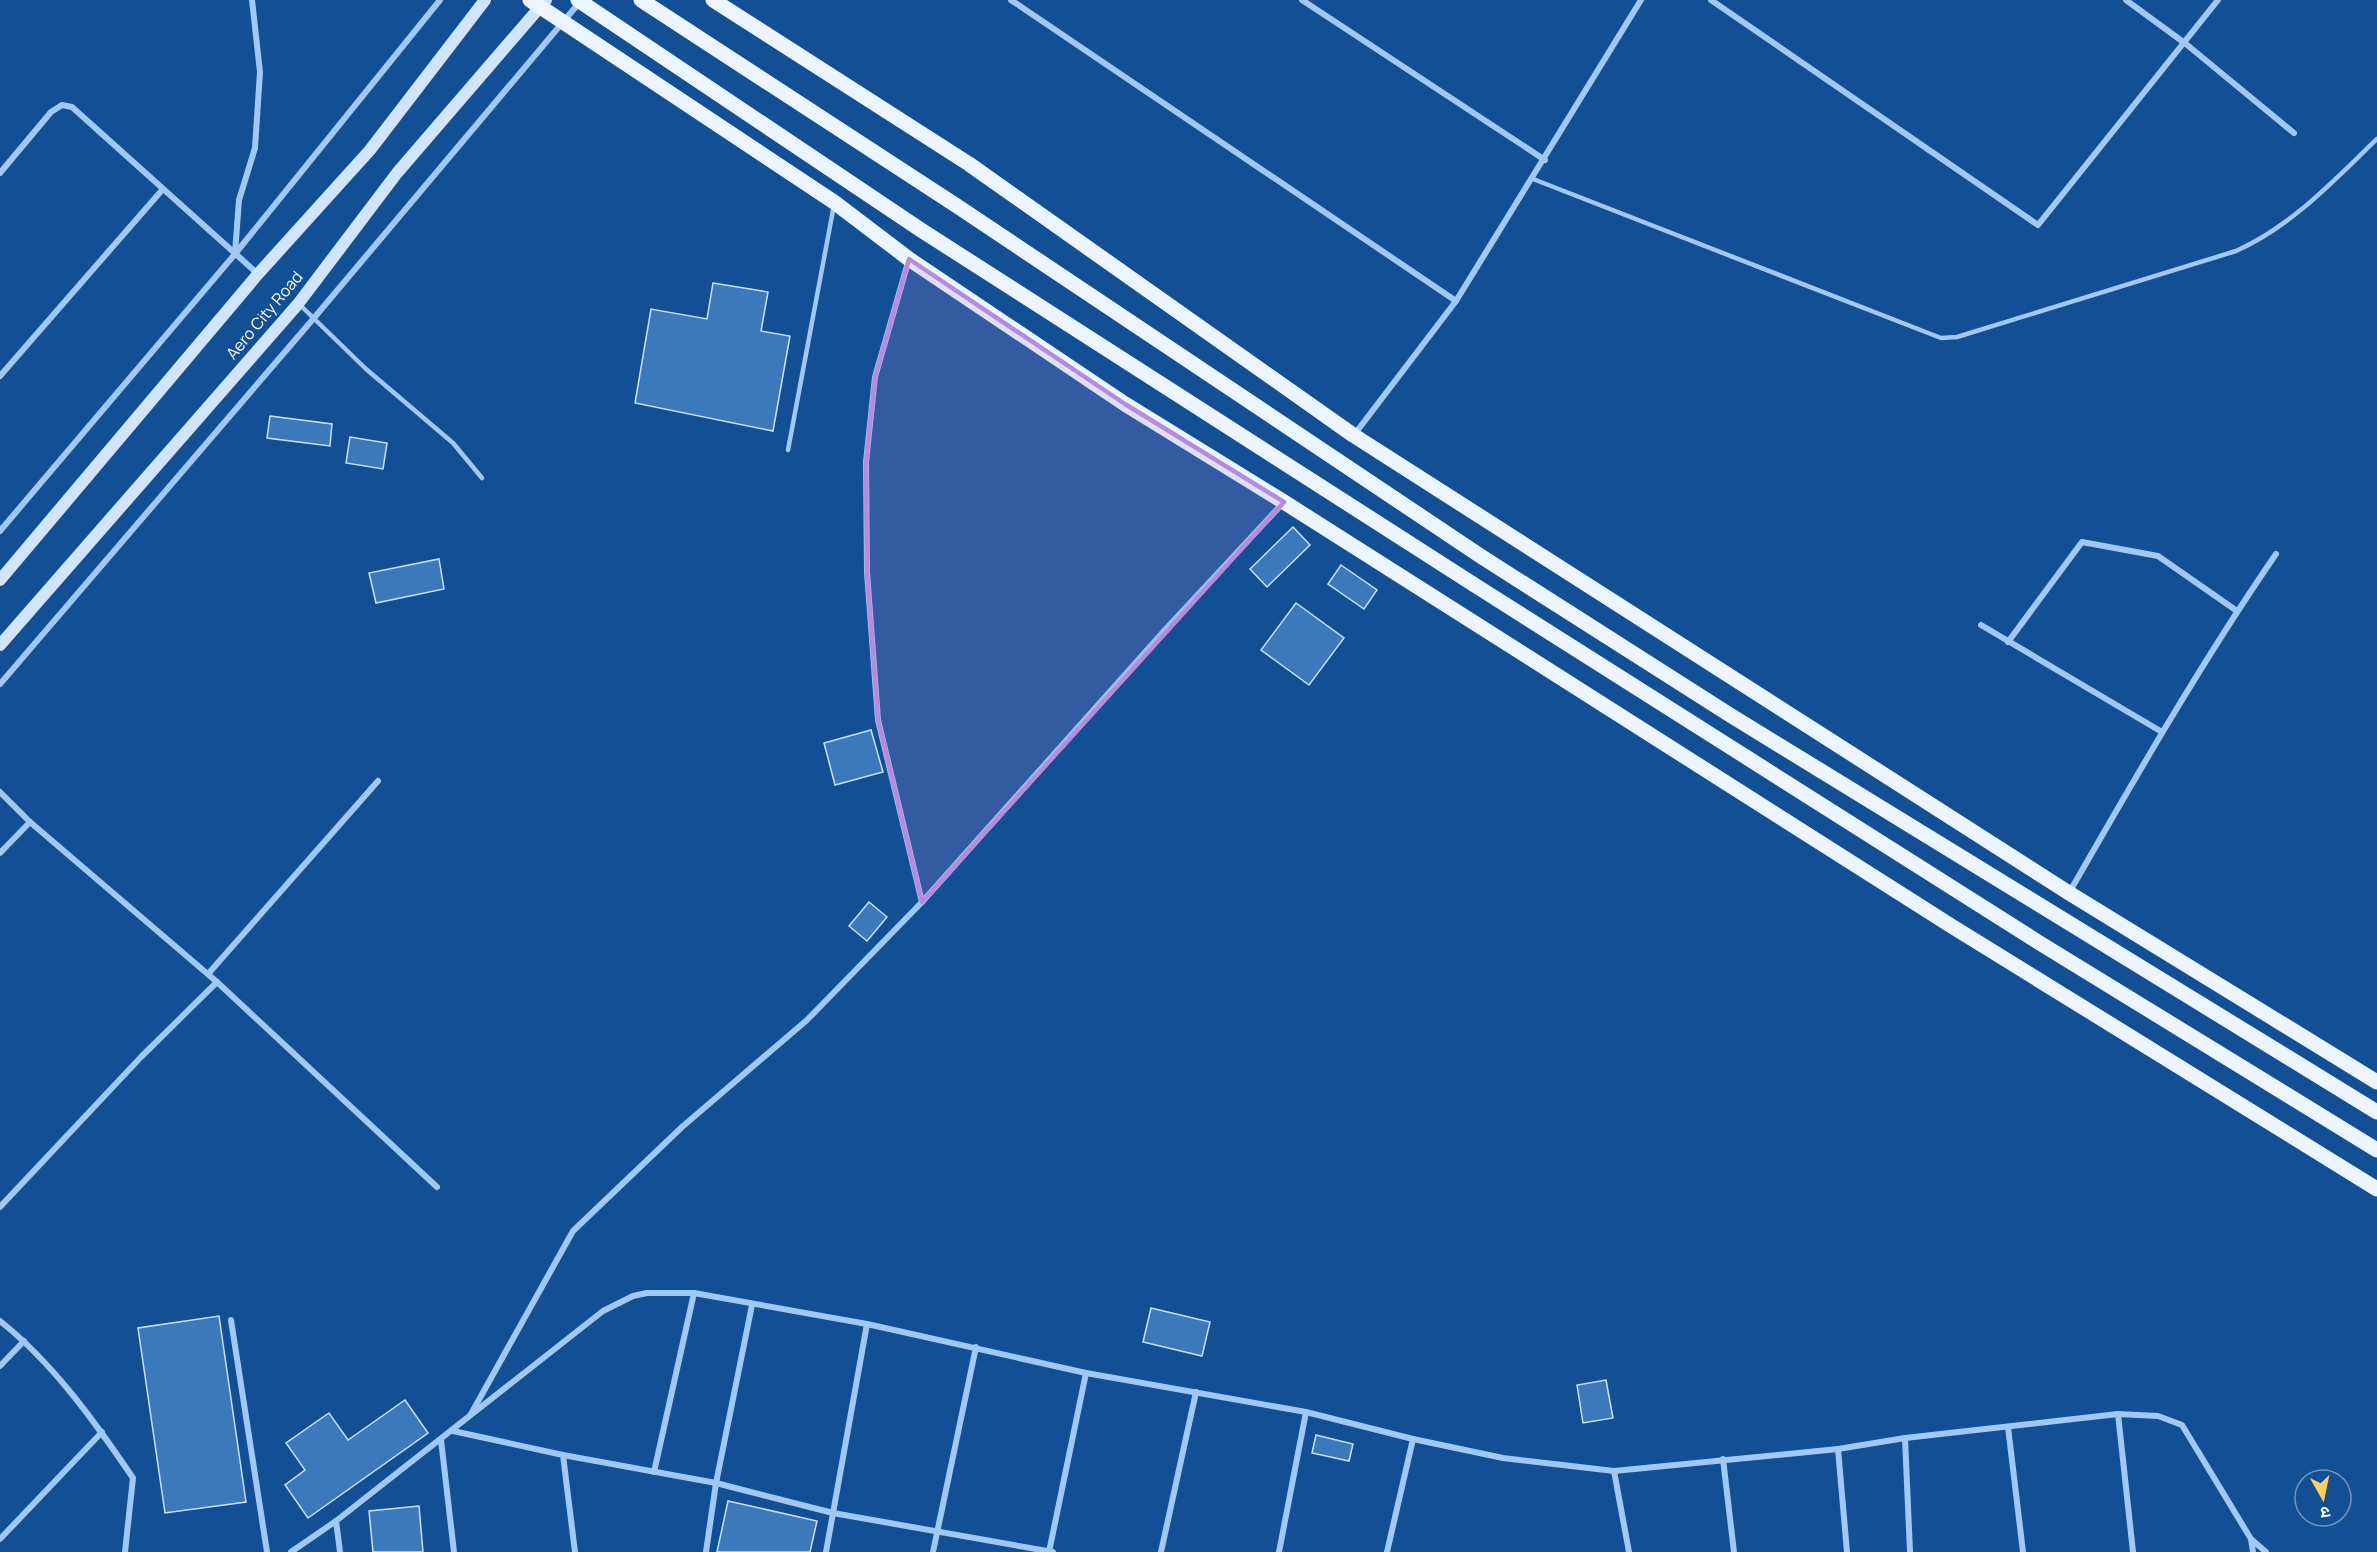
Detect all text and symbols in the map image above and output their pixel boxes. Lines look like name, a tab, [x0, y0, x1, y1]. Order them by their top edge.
street label: Aero City Road	[221, 266, 307, 364]
north arrow	[2293, 1468, 2353, 1528]
text: उ	[2318, 1501, 2332, 1525]

